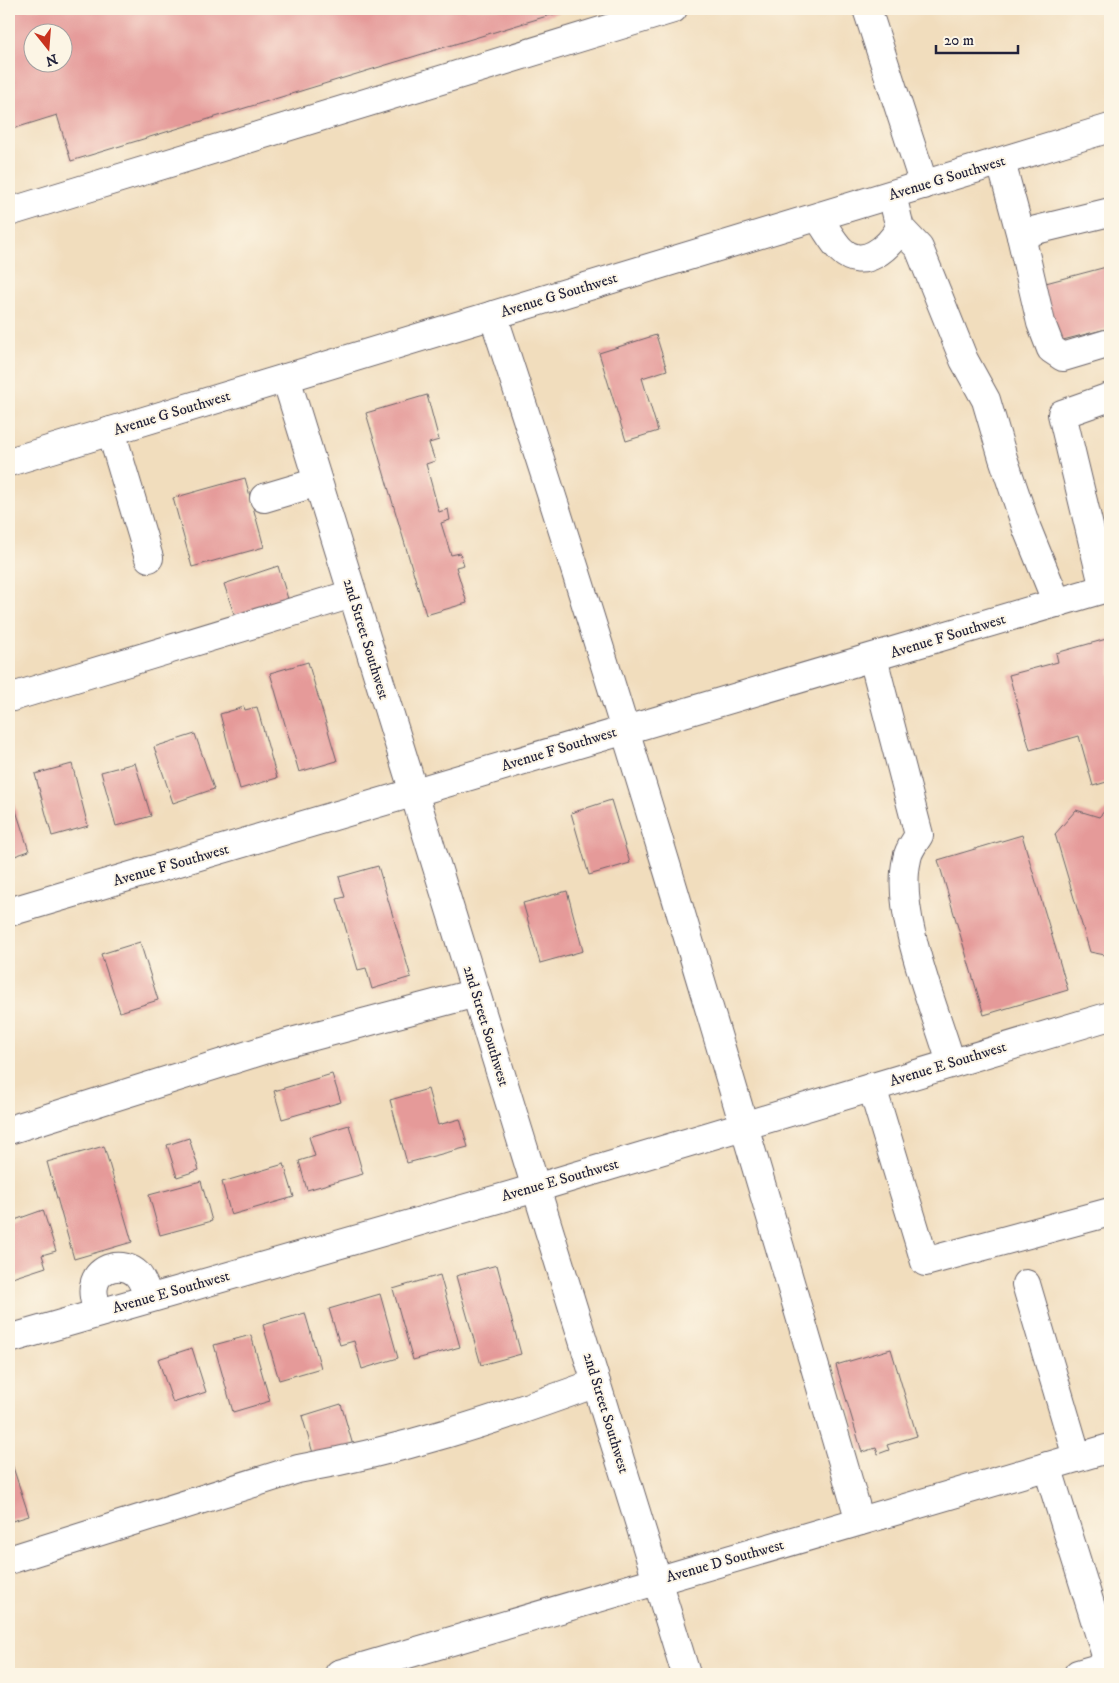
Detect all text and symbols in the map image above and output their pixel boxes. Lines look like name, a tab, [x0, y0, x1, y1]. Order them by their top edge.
north arrow	[22, 22, 72, 72]
scale bar	[936, 22, 1019, 54]
text: 20 m	[944, 31, 974, 50]
text: N	[43, 49, 60, 70]
street label: Avenue G Southwest	[886, 151, 1008, 205]
street label: Avenue G Southwest	[498, 268, 620, 322]
street label: Avenue G Southwest	[111, 386, 233, 440]
street label: 2nd Street Southwest	[339, 576, 393, 702]
street label: Avenue F Southwest	[888, 609, 1008, 663]
street label: Avenue F Southwest	[499, 722, 619, 776]
street label: Avenue F Southwest	[111, 839, 231, 891]
street label: 2nd Street Southwest	[459, 963, 513, 1089]
street label: Avenue E Southwest	[887, 1037, 1009, 1091]
street label: Avenue E Southwest	[499, 1154, 621, 1206]
street label: Avenue E Southwest	[110, 1266, 232, 1318]
street label: 2nd Street Southwest	[579, 1350, 633, 1476]
street label: Avenue D Southwest	[664, 1535, 786, 1587]

